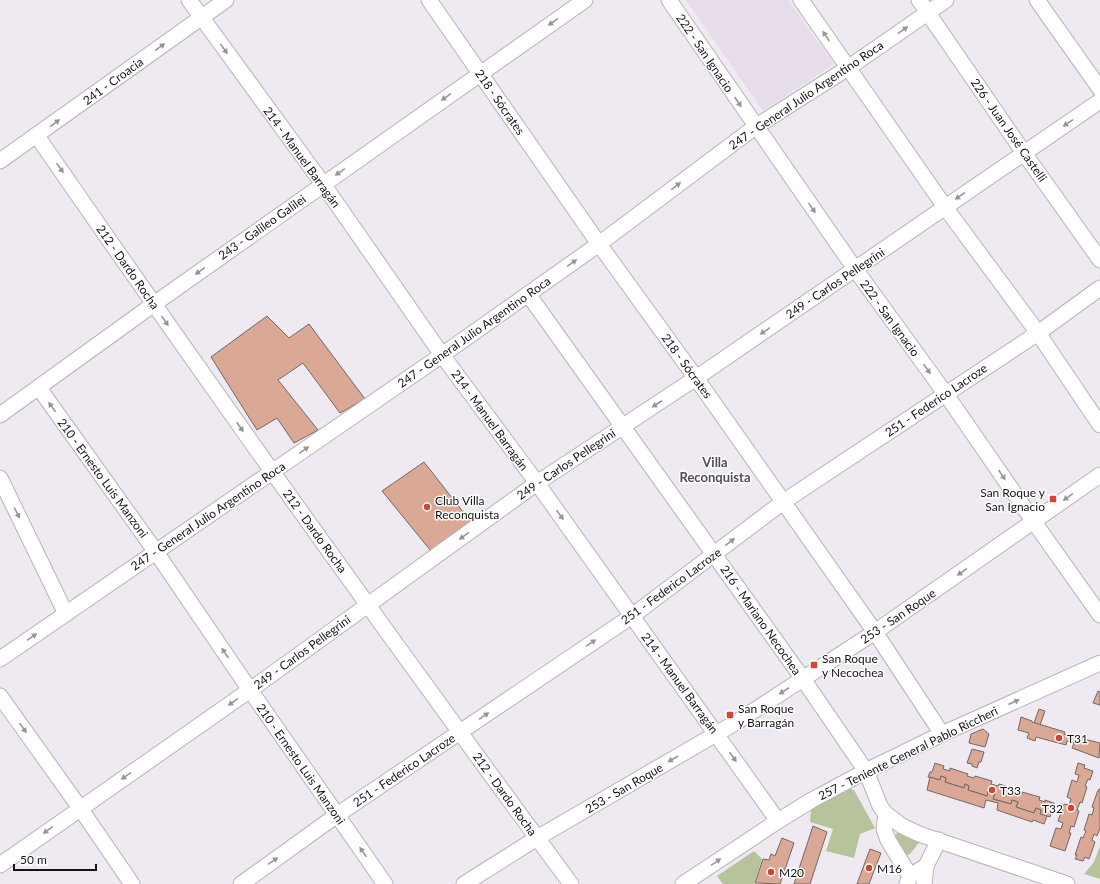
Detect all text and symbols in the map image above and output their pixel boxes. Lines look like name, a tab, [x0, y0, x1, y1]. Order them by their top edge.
street label: 222 - San Ignacio	[673, 11, 737, 95]
one-way arrow	[547, 18, 558, 26]
one-way arrow	[898, 26, 908, 34]
one-way arrow	[822, 31, 830, 41]
street label: 247 - General Julio Argentino Roca	[726, 38, 886, 152]
one-way arrow	[155, 43, 166, 51]
one-way arrow	[220, 44, 228, 54]
street label: 241 - Croacia	[80, 54, 146, 108]
street label: 218 - Sócrates	[472, 66, 528, 138]
street label: 226 - Juan José Castelli	[968, 75, 1050, 185]
one-way arrow	[441, 93, 452, 101]
one-way arrow	[734, 96, 742, 107]
street label: 214 - Manuel Barragán	[260, 104, 344, 210]
one-way arrow	[50, 119, 60, 127]
one-way arrow	[1063, 119, 1073, 127]
one-way arrow	[56, 163, 64, 173]
one-way arrow	[335, 168, 345, 176]
one-way arrow	[671, 182, 682, 190]
street label: 243 - Galileo Galilei	[215, 191, 309, 263]
one-way arrow	[955, 193, 966, 200]
one-way arrow	[808, 203, 816, 214]
street label: 212 - Dardo Rocha	[93, 222, 163, 312]
street label: 249 - Carlos Pellegrini	[783, 244, 887, 322]
one-way arrow	[566, 259, 577, 267]
one-way arrow	[194, 267, 205, 275]
street label: 247 - General Julio Argentino Roca	[395, 273, 553, 391]
street label: 222 - San Ignacio	[857, 277, 923, 359]
one-way arrow	[161, 316, 169, 326]
one-way arrow	[759, 327, 770, 335]
street label: 218 - Sócrates	[658, 331, 716, 401]
street label: 251 - Federico Lacroze	[882, 360, 990, 440]
one-way arrow	[923, 363, 931, 374]
street label: 214 - Manuel Barragán	[448, 367, 532, 473]
one-way arrow	[651, 400, 663, 407]
one-way arrow	[48, 401, 56, 412]
street label: 210 - Ernesto Luis Manzoni	[55, 415, 151, 541]
one-way arrow	[236, 422, 244, 432]
street label: 249 - Carlos Pellegrini	[514, 425, 618, 503]
one-way arrow	[299, 446, 310, 454]
district label: Villa Reconquista	[680, 454, 750, 485]
street label: 247 - General Julio Argentino Roca	[128, 459, 288, 573]
one-way arrow	[998, 470, 1005, 481]
place label: San Roque y San Ignacio	[980, 485, 1046, 514]
street label: 212 - Dardo Rocha	[280, 486, 350, 576]
place label: Club Villa Reconquista	[435, 493, 499, 522]
one-way arrow	[1063, 493, 1073, 501]
marker: San Roque y San Ignacio	[1048, 494, 1058, 504]
marker: Club Villa Reconquista	[422, 502, 432, 512]
one-way arrow	[14, 507, 20, 519]
one-way arrow	[555, 510, 563, 520]
one-way arrow	[459, 532, 469, 540]
one-way arrow	[725, 538, 736, 546]
street label: 251 - Federico Lacroze	[618, 545, 724, 627]
street label: 216 - Mariano Necochea	[717, 562, 805, 678]
one-way arrow	[956, 568, 967, 576]
street label: 253 - San Roque	[858, 585, 938, 647]
street label: 249 - Carlos Pellegrini	[251, 612, 353, 692]
street label: 214 - Manuel Barragán	[638, 630, 722, 736]
one-way arrow	[27, 633, 37, 641]
one-way arrow	[585, 640, 597, 647]
one-way arrow	[221, 648, 229, 659]
place label: San Roque y Necochea	[822, 651, 883, 680]
marker: San Roque y Necochea	[809, 660, 819, 670]
one-way arrow	[778, 688, 790, 695]
one-way arrow	[228, 698, 238, 706]
one-way arrow	[1009, 699, 1020, 705]
street label: 210 - Ernesto Luis Manzoni	[254, 701, 348, 827]
place label: San Roque y Barragán	[738, 701, 794, 730]
street label: 257 - Teniente General Pablo Riccheri	[816, 703, 1000, 803]
marker: San Roque y Barragán	[725, 710, 735, 720]
one-way arrow	[478, 713, 489, 720]
one-way arrow	[19, 722, 27, 733]
street label: 251 - Federico Lacroze	[350, 730, 458, 810]
place label: T31	[1067, 731, 1088, 746]
marker: T31	[1054, 733, 1064, 743]
street label: 212 - Dardo Rocha	[470, 749, 540, 839]
one-way arrow	[729, 752, 737, 763]
one-way arrow	[667, 756, 679, 763]
street label: 253 - San Roque	[582, 760, 666, 816]
one-way arrow	[121, 772, 132, 780]
place label: T33	[1000, 783, 1021, 798]
marker: T33	[987, 785, 997, 795]
place label: T32	[1042, 801, 1063, 816]
marker: T32	[1066, 803, 1076, 813]
one-way arrow	[43, 826, 53, 834]
scale bar	[14, 846, 96, 872]
one-way arrow	[359, 847, 367, 857]
text: 50 m	[20, 852, 47, 867]
one-way arrow	[267, 857, 278, 865]
one-way arrow	[710, 859, 721, 866]
place label: M16	[877, 861, 902, 876]
marker: M16	[864, 863, 874, 873]
place label: M20	[779, 865, 804, 880]
marker: M20	[766, 867, 776, 877]

